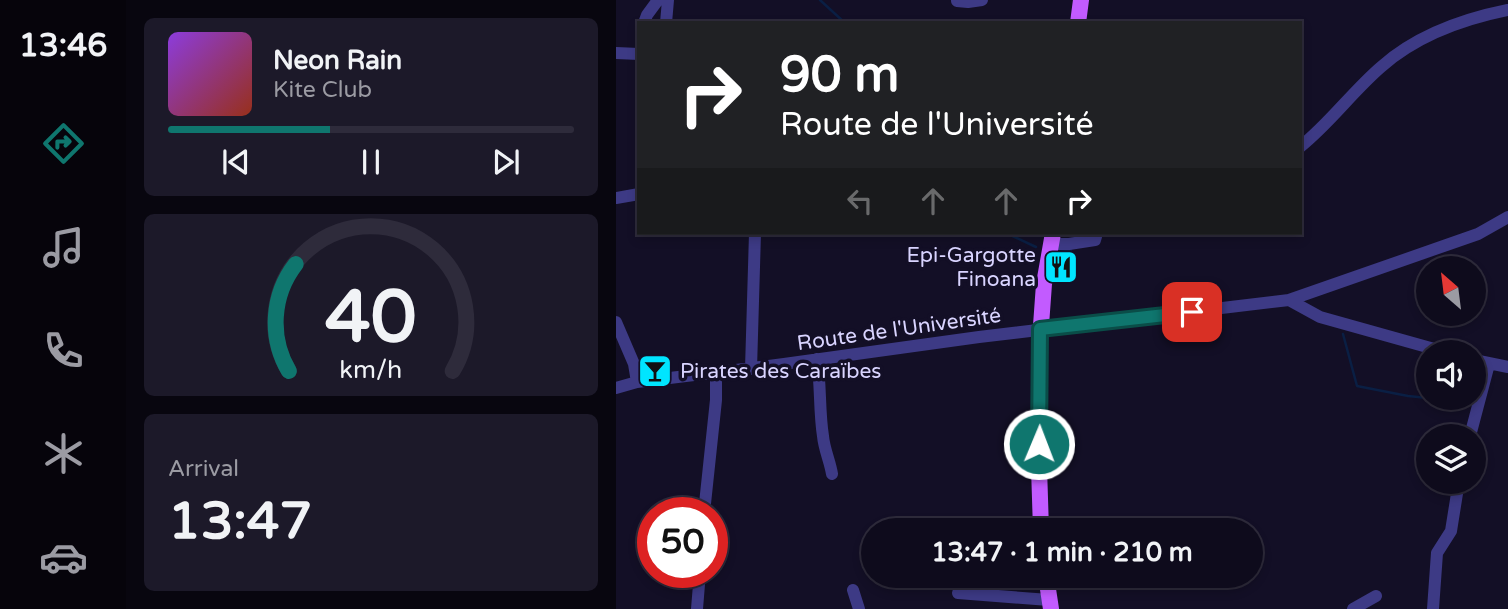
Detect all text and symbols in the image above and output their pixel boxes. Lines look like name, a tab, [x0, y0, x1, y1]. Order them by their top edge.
text: 13:46	[19, 27, 107, 65]
text: Neon Rain	[273, 45, 402, 76]
text: 90 m	[780, 46, 899, 105]
icon: right	[665, 49, 756, 140]
text: Kite Club	[273, 76, 372, 104]
text: Route de l'Université	[780, 106, 1094, 144]
icon: directions	[39, 119, 88, 168]
icon: previous	[217, 143, 255, 181]
icon: pause	[352, 143, 390, 181]
icon: next	[487, 143, 525, 181]
icon: left	[841, 182, 879, 220]
icon: ahead	[914, 182, 952, 220]
icon: ahead	[987, 182, 1025, 220]
icon: right	[1060, 182, 1098, 220]
icon: music	[39, 223, 88, 272]
place label: Epi-Gargotte Finoana	[907, 243, 1036, 292]
restaurant icon: Epi-Gargotte Finoana	[1042, 248, 1080, 286]
north arrow	[1416, 256, 1486, 326]
map controls	[1416, 256, 1486, 494]
text: 40	[325, 274, 417, 362]
pin	[1162, 282, 1222, 342]
icon: arrive	[1173, 293, 1211, 331]
street label: Route de l'Université	[795, 303, 1003, 356]
icon: phone	[39, 326, 88, 375]
button: sound	[1416, 340, 1486, 410]
bar icon: Pirates des Caraïbes	[636, 352, 674, 390]
text: km/h	[340, 354, 402, 384]
place label: Pirates des Caraïbes	[680, 359, 881, 384]
position arrow	[1002, 407, 1076, 481]
button: layers	[1416, 424, 1486, 494]
icon: climate	[39, 429, 88, 478]
text: Arrival	[168, 455, 239, 483]
text: 13:47	[168, 490, 312, 553]
speed limit sign: 50	[637, 497, 728, 588]
icon: car	[39, 533, 88, 582]
text: 13:47 · 1 min · 210 m	[931, 537, 1193, 568]

